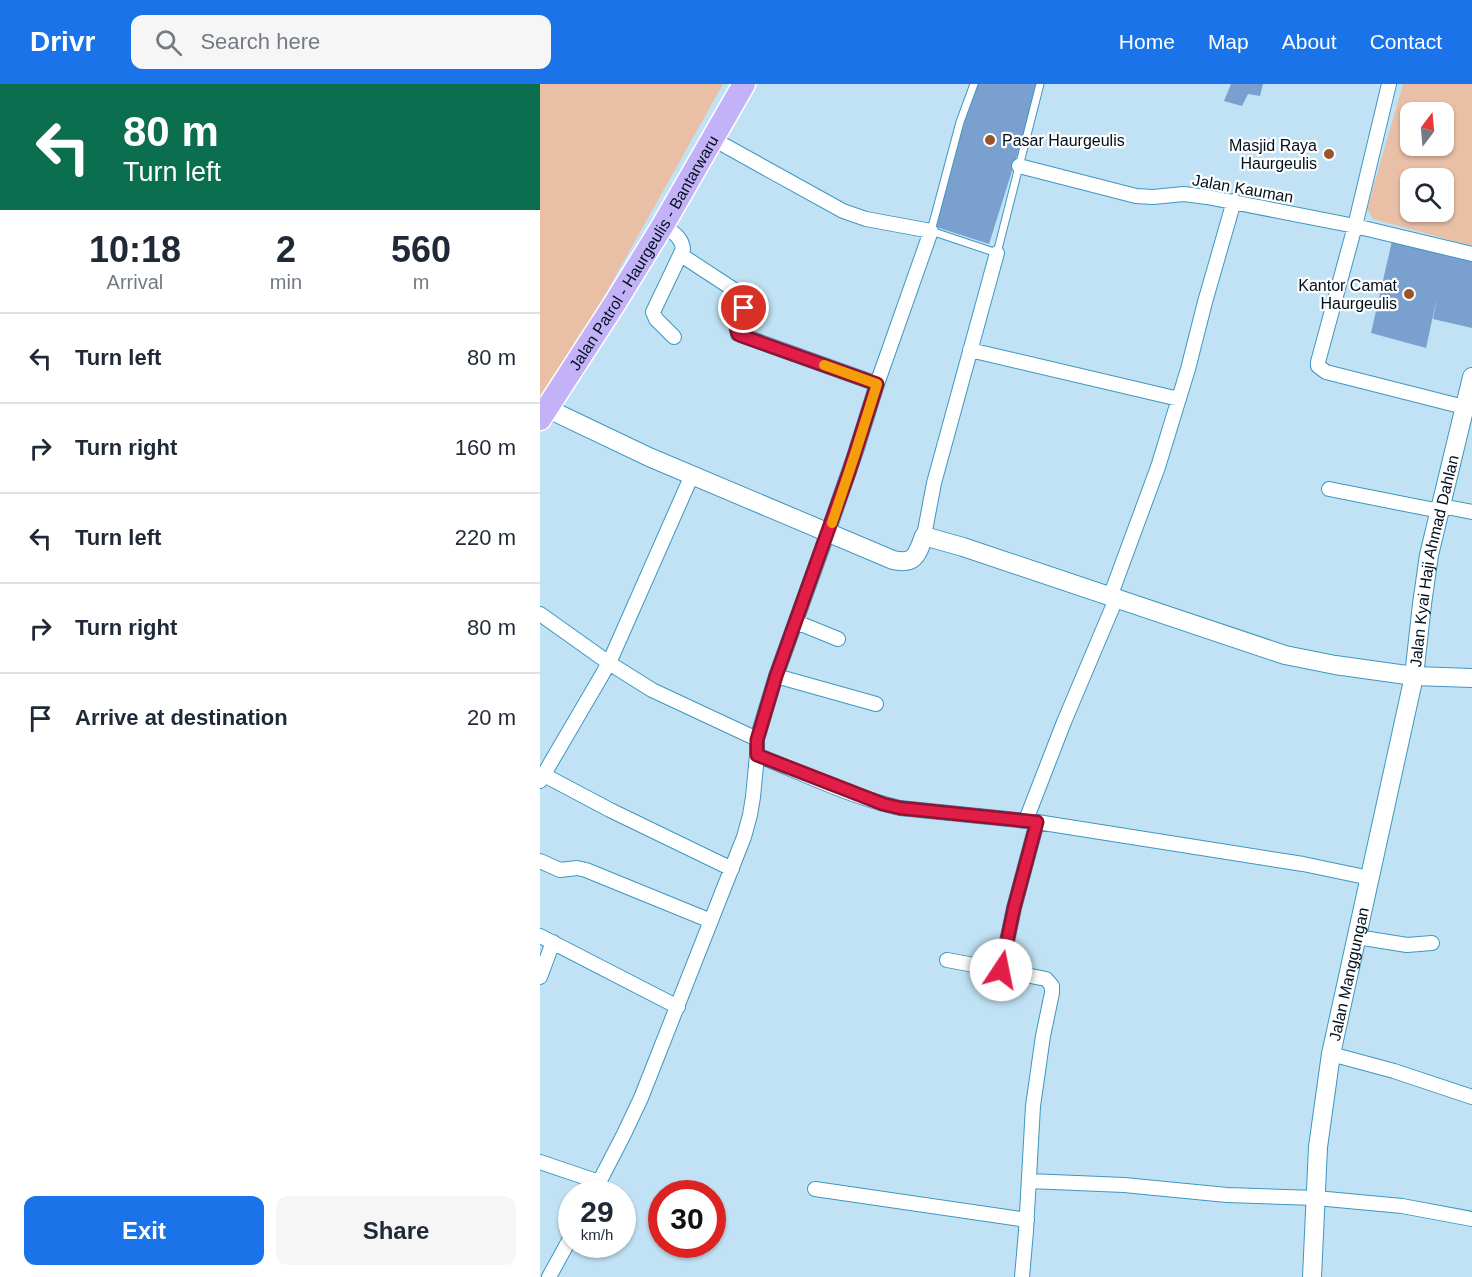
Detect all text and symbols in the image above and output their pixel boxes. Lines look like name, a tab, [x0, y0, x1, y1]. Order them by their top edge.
search box	[131, 15, 551, 69]
text: Drivr	[30, 26, 95, 57]
icon: search	[152, 26, 185, 59]
text: Search here	[200, 29, 320, 54]
text: Home	[1119, 30, 1175, 53]
text: Map	[1208, 30, 1249, 53]
text: About	[1282, 30, 1337, 53]
text: Contact	[1370, 30, 1442, 53]
north arrow	[1400, 102, 1454, 156]
map controls	[1400, 102, 1454, 222]
icon: left	[24, 108, 102, 186]
text: 80 m	[123, 108, 219, 155]
place label: Pasar Haurgeulis	[1002, 132, 1125, 149]
street label: Jalan Patrol - Haurgeulis - Bantarwaru	[566, 133, 722, 373]
marker: Pasar Haurgeulis	[983, 133, 997, 147]
place label: Masjid Raya Haurgeulis	[1229, 137, 1317, 172]
marker: Masjid Raya Haurgeulis	[1322, 147, 1336, 161]
text: Turn left	[123, 157, 221, 187]
button: search	[1400, 168, 1454, 222]
street label: Jalan Kauman	[1191, 171, 1295, 206]
text: 10:18	[89, 229, 181, 270]
text: 2	[276, 229, 296, 270]
text: 560	[391, 229, 451, 270]
text: Arrival	[107, 271, 163, 293]
text: min	[270, 271, 302, 293]
text: m	[413, 271, 429, 293]
place label: Kantor Camat Haurgeulis	[1298, 277, 1398, 312]
pin	[718, 282, 769, 333]
marker: Kantor Camat Haurgeulis	[1402, 287, 1416, 301]
icon: arrive	[727, 291, 760, 324]
icon: left	[24, 342, 57, 375]
text: Turn left	[75, 345, 161, 370]
text: 80 m	[467, 345, 516, 370]
icon: right	[24, 432, 57, 465]
text: Turn right	[75, 435, 177, 460]
text: 160 m	[455, 435, 516, 460]
street label: Jalan Kyai Haji Ahmad Dahlan	[1407, 453, 1462, 668]
icon: left	[24, 522, 57, 555]
text: Turn left	[75, 525, 161, 550]
text: 220 m	[455, 525, 516, 550]
icon: right	[24, 612, 57, 645]
text: Turn right	[75, 615, 177, 640]
text: 80 m	[467, 615, 516, 640]
icon: arrive	[24, 702, 57, 735]
text: Arrive at destination	[75, 705, 288, 730]
text: 20 m	[467, 705, 516, 730]
street label: Jalan Manggungan	[1326, 906, 1372, 1042]
position arrow	[969, 938, 1033, 1002]
speed limit sign: 30	[648, 1180, 726, 1258]
text: 29	[580, 1195, 614, 1228]
button: Exit	[24, 1196, 264, 1265]
button: Share	[276, 1196, 516, 1265]
text: km/h	[581, 1226, 613, 1243]

